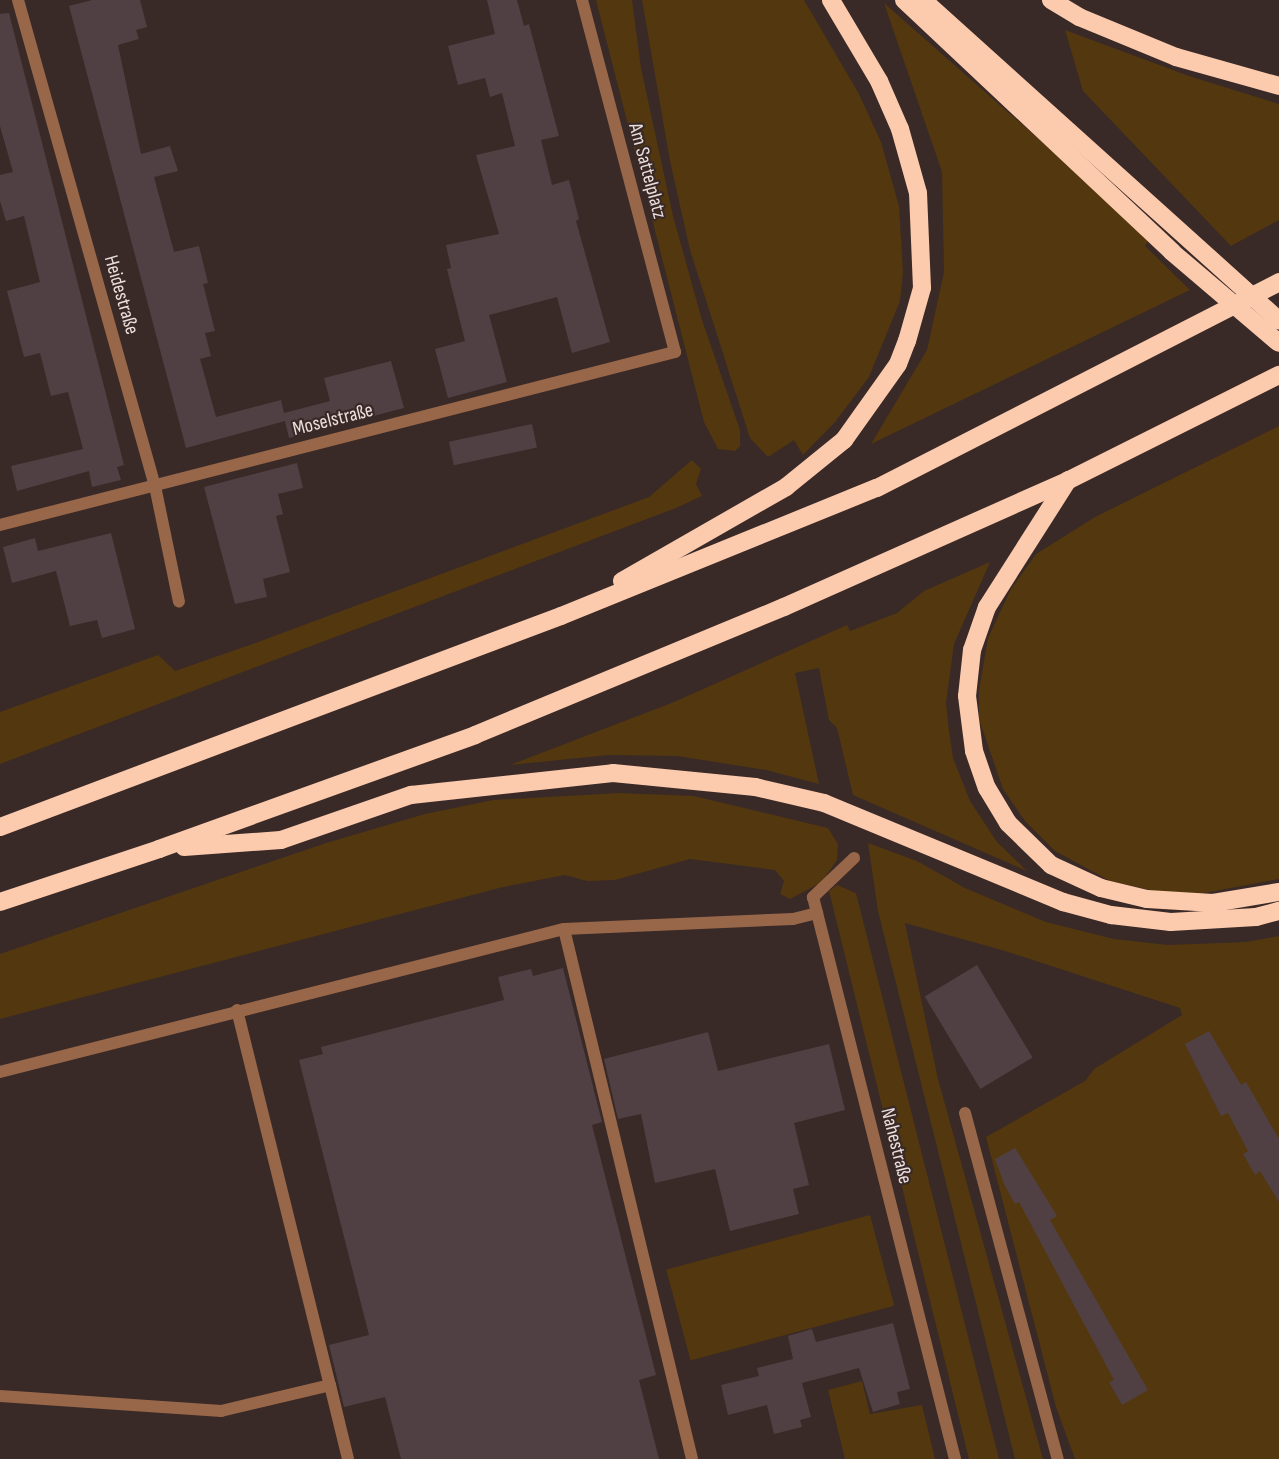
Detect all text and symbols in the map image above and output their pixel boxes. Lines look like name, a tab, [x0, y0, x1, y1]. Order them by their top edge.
street label: Am Sattelplatz	[623, 121, 671, 221]
street label: Heidestraße	[98, 253, 144, 337]
street label: Moselstraße	[290, 398, 376, 442]
street label: Nahestraße	[875, 1106, 917, 1186]

